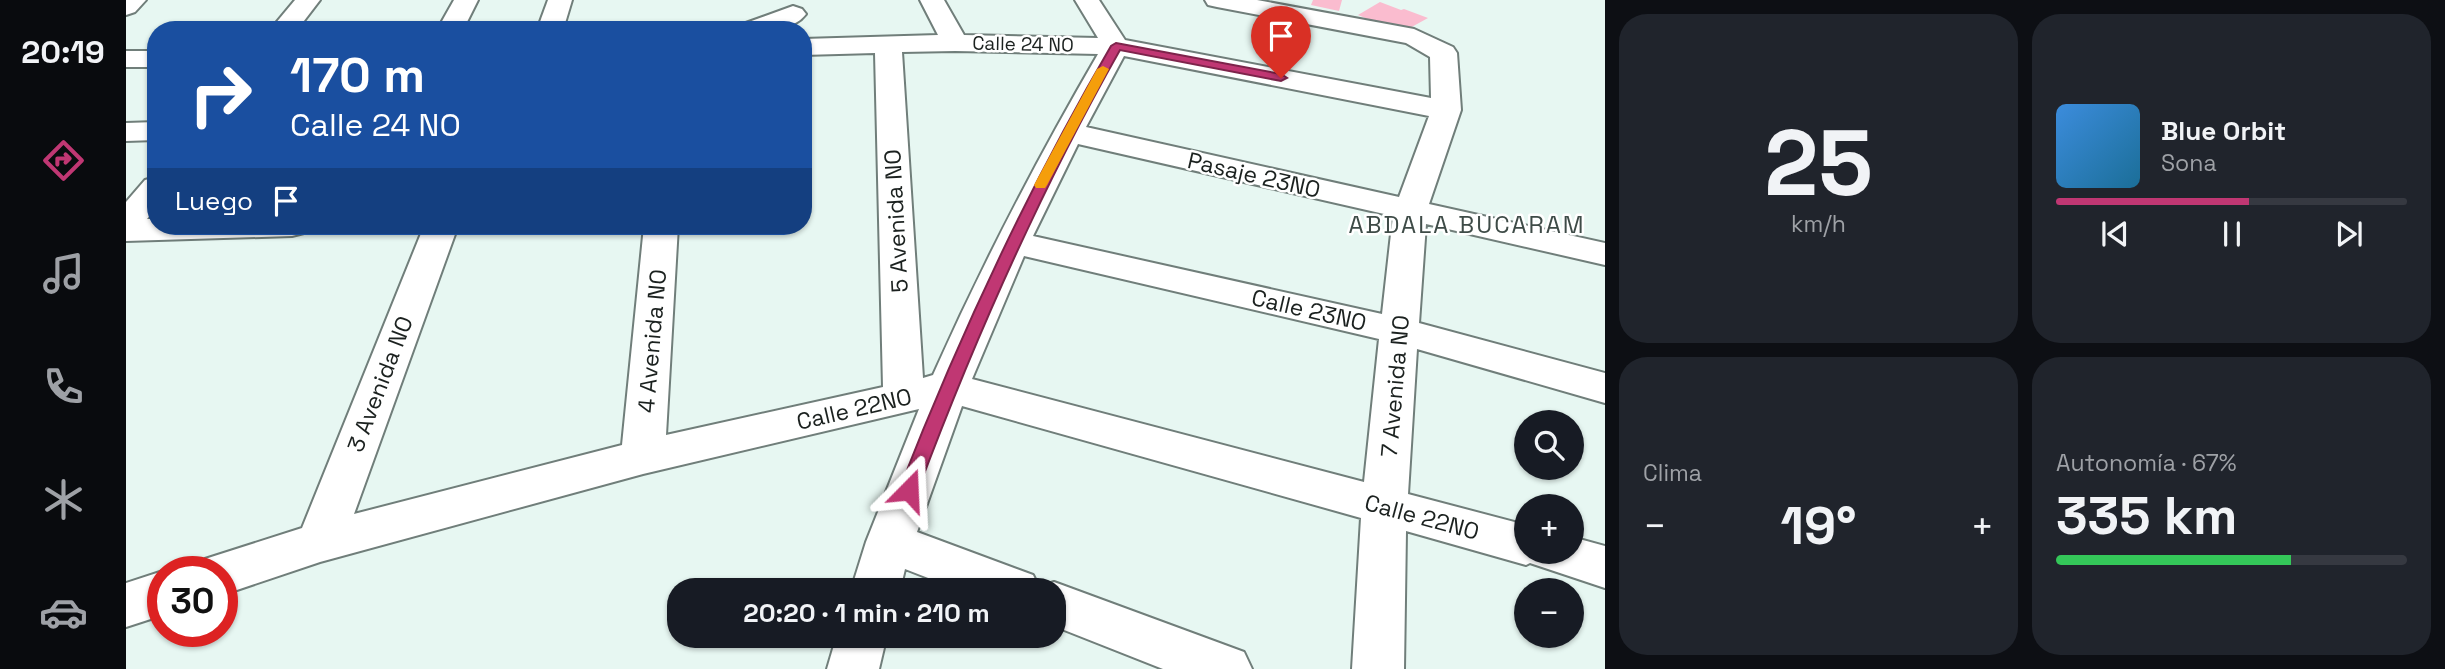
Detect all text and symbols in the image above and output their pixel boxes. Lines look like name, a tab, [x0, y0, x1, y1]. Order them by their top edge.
pin	[1251, 6, 1311, 78]
icon: arrive	[1262, 17, 1300, 55]
street label: Calle 24 NO	[972, 31, 1074, 57]
text: 20:19	[21, 32, 105, 72]
text: 170 m	[290, 44, 425, 106]
icon: right	[175, 49, 266, 140]
text: Calle 24 NO	[290, 105, 461, 145]
text: 25	[1764, 105, 1873, 222]
text: Blue Orbit	[2161, 114, 2286, 148]
icon: directions	[39, 136, 88, 185]
street label: Pasaje 23NO	[1185, 145, 1323, 205]
text: Sona	[2161, 148, 2217, 178]
street label: 5 Avenida NO	[877, 149, 915, 293]
icon: arrive	[267, 182, 305, 220]
text: Luego	[175, 184, 253, 218]
district label: ABDALA BUCARAM	[1348, 209, 1586, 240]
text: km/h	[1791, 209, 1846, 239]
icon: previous	[2096, 215, 2134, 253]
icon: pause	[2213, 215, 2251, 253]
icon: next	[2330, 215, 2368, 253]
icon: music	[39, 249, 88, 298]
street label: 4 Avenida NO	[631, 268, 673, 414]
street label: Calle 23NO	[1249, 282, 1369, 338]
street label: 3 Avenida NO	[340, 312, 420, 456]
street label: 7 Avenida NO	[1374, 314, 1416, 458]
icon: phone	[39, 362, 88, 411]
street label: Calle 22NO	[794, 381, 914, 437]
map controls	[1514, 410, 1584, 648]
button: search	[1514, 410, 1584, 480]
text: Autonomía · 67%	[2056, 448, 2237, 478]
position arrow	[872, 453, 946, 527]
text: Clima	[1643, 458, 1702, 488]
icon: climate	[39, 475, 88, 524]
text: 335 km	[2056, 483, 2237, 549]
street label: Calle 22NO	[1362, 487, 1482, 547]
text: 19°	[1780, 493, 1857, 559]
button: +	[1514, 494, 1584, 564]
text: −	[1643, 502, 1667, 550]
text: +	[1970, 502, 1994, 550]
speed limit sign: 30	[147, 556, 238, 647]
button: −	[1514, 578, 1584, 648]
icon: car	[39, 588, 88, 637]
text: 20:20 · 1 min · 210 m	[743, 596, 990, 630]

